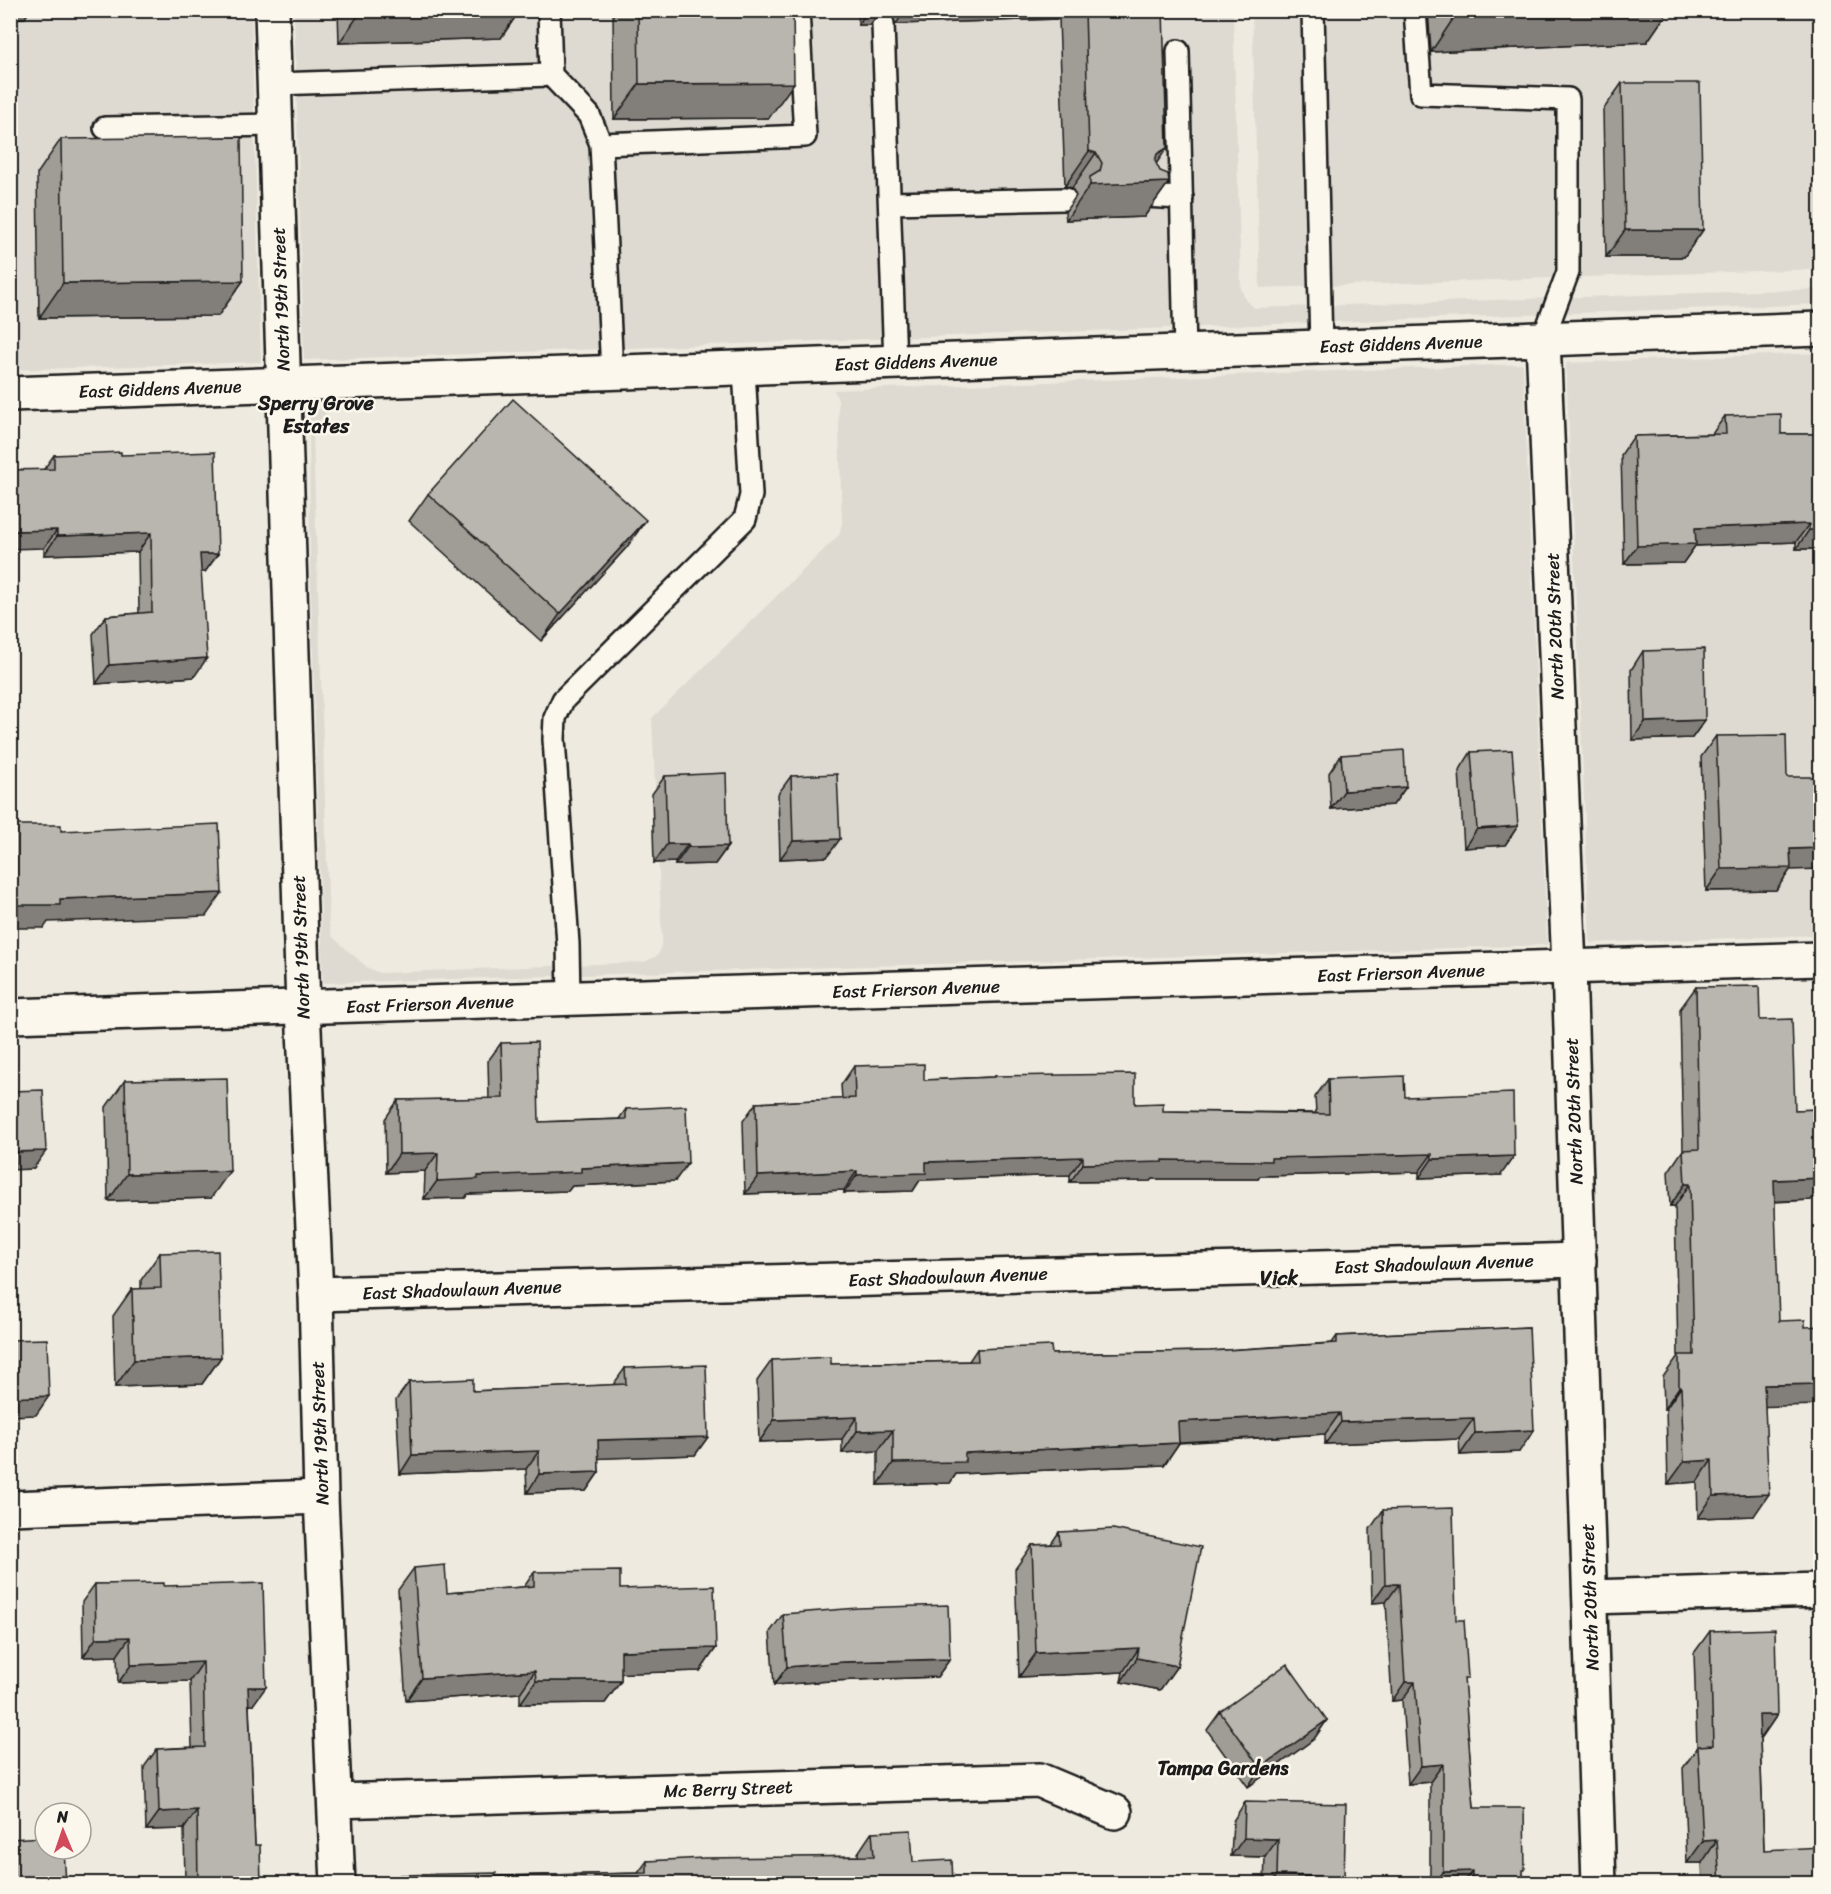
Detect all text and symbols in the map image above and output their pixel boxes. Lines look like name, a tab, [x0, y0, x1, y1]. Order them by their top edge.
street label: North 19th Street	[262, 226, 300, 372]
street label: East Giddens Avenue	[1319, 325, 1483, 363]
street label: East Giddens Avenue	[834, 343, 998, 381]
street label: East Giddens Avenue	[78, 370, 242, 408]
district label: Sperry Grove Estates	[257, 386, 375, 444]
street label: North 20th Street	[1536, 552, 1574, 700]
street label: North 19th Street	[282, 874, 320, 1020]
street label: East Frierson Avenue	[1317, 954, 1485, 992]
street label: East Frierson Avenue	[832, 970, 1000, 1008]
street label: East Frierson Avenue	[346, 985, 514, 1023]
street label: North 20th Street	[1555, 1037, 1593, 1185]
street label: East Shadowlawn Avenue	[1334, 1245, 1534, 1283]
street label: East Shadowlawn Avenue	[848, 1258, 1048, 1296]
district label: Vick	[1260, 1261, 1298, 1296]
street label: East Shadowlawn Avenue	[362, 1271, 562, 1309]
street label: North 19th Street	[301, 1360, 339, 1506]
street label: North 20th Street	[1571, 1523, 1609, 1671]
district label: Tampa Gardens	[1157, 1751, 1289, 1786]
street label: Mc Berry Street	[663, 1771, 793, 1807]
north arrow	[33, 1801, 93, 1861]
text: N	[55, 1802, 69, 1831]

